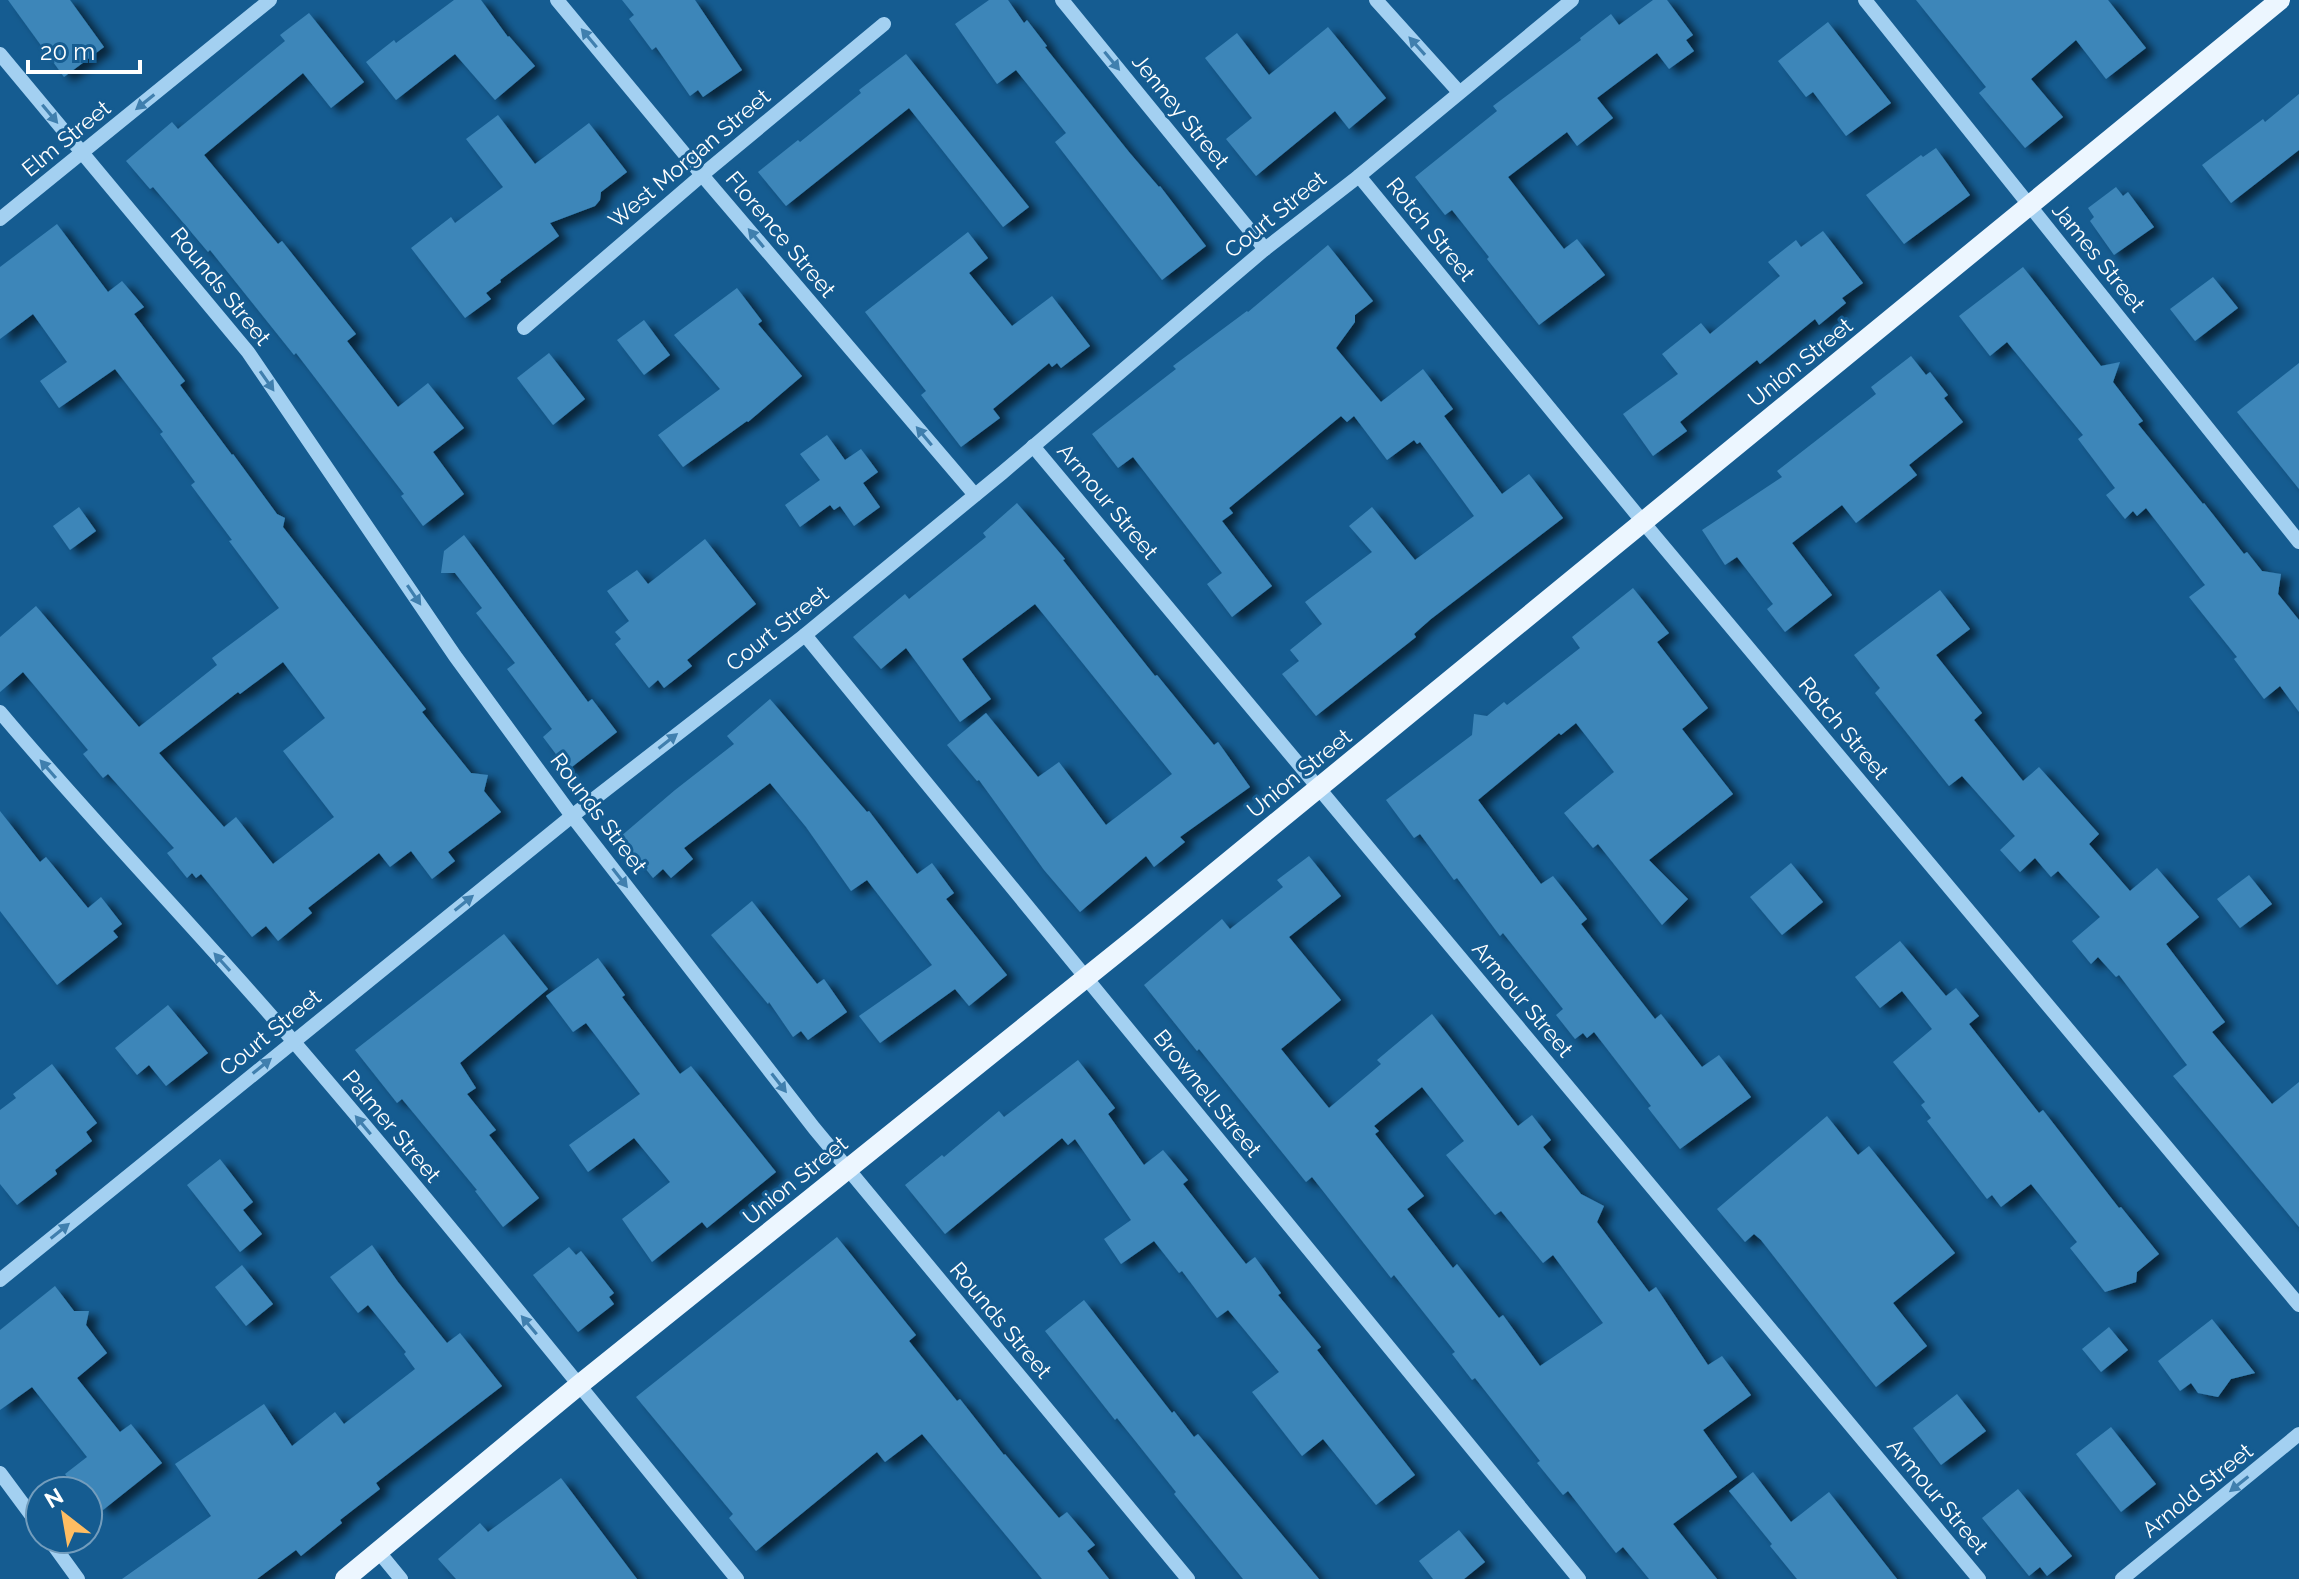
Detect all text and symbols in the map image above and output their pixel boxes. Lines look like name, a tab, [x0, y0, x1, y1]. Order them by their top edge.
scale bar	[28, 24, 140, 74]
one-way arrow	[581, 29, 598, 49]
text: 20 m	[40, 37, 95, 66]
one-way arrow	[1409, 37, 1427, 56]
street label: Jenney Street	[1127, 49, 1235, 174]
one-way arrow	[1103, 50, 1120, 71]
street label: West Morgan Street	[603, 82, 775, 233]
one-way arrow	[135, 93, 155, 110]
street label: Elm Street	[17, 94, 116, 182]
one-way arrow	[41, 104, 58, 124]
street label: Court Street	[1219, 165, 1331, 263]
street label: Florence Street	[721, 166, 842, 303]
street label: Rotch Street	[1381, 172, 1481, 286]
street label: James Street	[2047, 197, 2151, 317]
street label: Rounds Street	[166, 222, 277, 351]
one-way arrow	[748, 228, 765, 248]
street label: Union Street	[1743, 312, 1858, 412]
one-way arrow	[259, 370, 274, 391]
one-way arrow	[916, 426, 933, 446]
street label: Armour Street	[1052, 438, 1164, 565]
street label: Court Street	[721, 580, 834, 676]
one-way arrow	[406, 585, 421, 606]
street label: Rotch Street	[1794, 672, 1895, 785]
street label: Union Street	[1242, 723, 1357, 823]
one-way arrow	[658, 734, 678, 750]
street label: Rounds Street	[545, 748, 653, 879]
one-way arrow	[40, 759, 57, 779]
one-way arrow	[612, 868, 628, 888]
one-way arrow	[454, 895, 474, 912]
street label: Armour Street	[1467, 936, 1579, 1063]
one-way arrow	[213, 952, 231, 972]
street label: Court Street	[214, 983, 326, 1081]
street label: Brownell Street	[1149, 1024, 1268, 1162]
one-way arrow	[252, 1058, 272, 1075]
street label: Palmer Street	[338, 1065, 447, 1188]
one-way arrow	[771, 1073, 787, 1093]
one-way arrow	[355, 1115, 372, 1135]
street label: Union Street	[738, 1130, 853, 1230]
one-way arrow	[50, 1222, 71, 1239]
street label: Rounds Street	[945, 1257, 1058, 1384]
one-way arrow	[521, 1315, 538, 1335]
street label: Armour Street	[1882, 1433, 1994, 1560]
street label: Arnold Street	[2136, 1437, 2258, 1543]
north arrow	[24, 1475, 104, 1555]
one-way arrow	[2229, 1475, 2249, 1492]
text: N	[40, 1482, 68, 1513]

